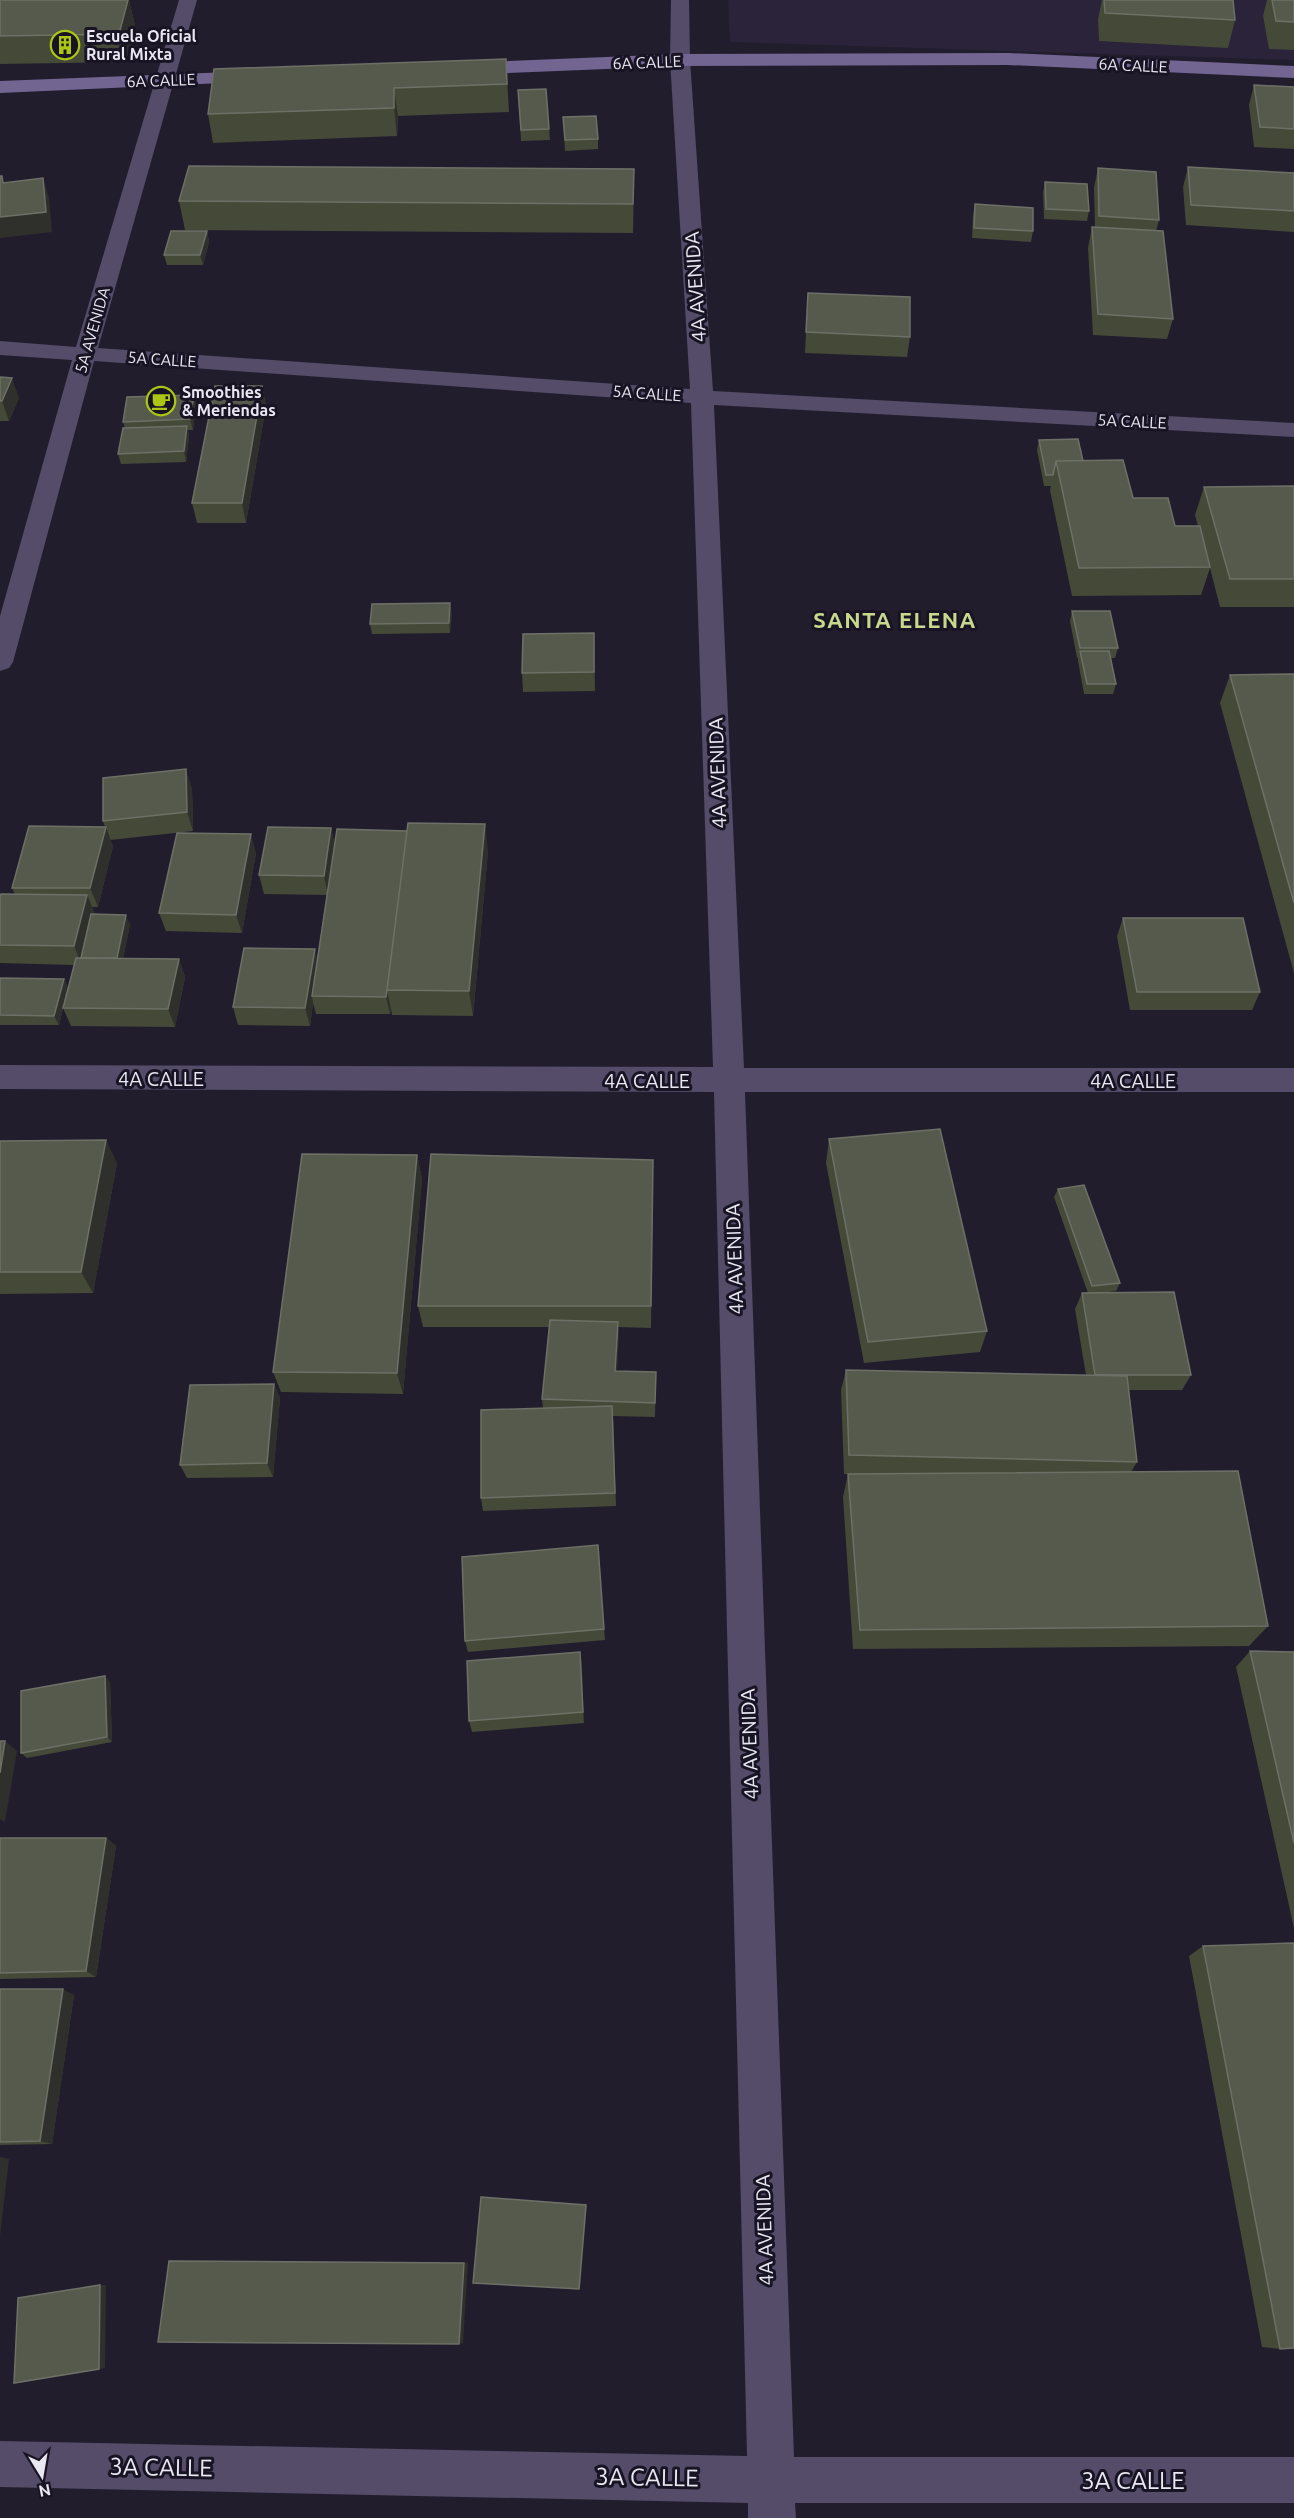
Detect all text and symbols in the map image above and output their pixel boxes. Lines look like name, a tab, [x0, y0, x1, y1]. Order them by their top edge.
place label: Escuela Oficial Rural Mixta	[86, 27, 197, 63]
building icon: Escuela Oficial Rural Mixta	[49, 29, 81, 61]
street label: 6A CALLE	[612, 52, 682, 72]
street label: 6A CALLE	[1098, 54, 1168, 76]
street label: 6A CALLE	[126, 70, 196, 90]
street label: 4A AVENIDA	[680, 231, 710, 343]
street label: 5A AVENIDA	[71, 284, 113, 375]
street label: 5A CALLE	[127, 348, 197, 370]
street label: 5A CALLE	[612, 382, 682, 404]
place label: Smoothies & Meriendas	[182, 383, 276, 419]
cafe icon: Smoothies & Meriendas	[145, 385, 177, 417]
street label: 5A CALLE	[1097, 410, 1167, 432]
district label: SANTA ELENA	[813, 607, 977, 632]
street label: 4A AVENIDA	[704, 717, 730, 829]
street label: 4A CALLE	[118, 1067, 204, 1090]
street label: 4A CALLE	[604, 1069, 690, 1092]
street label: 4A CALLE	[1090, 1069, 1176, 1092]
street label: 4A AVENIDA	[721, 1203, 747, 1315]
street label: 4A AVENIDA	[736, 1688, 762, 1800]
street label: 4A AVENIDA	[751, 2174, 777, 2286]
north arrow	[12, 2446, 72, 2506]
street label: 3A CALLE	[109, 2453, 213, 2481]
street label: 3A CALLE	[595, 2463, 699, 2491]
street label: 3A CALLE	[1081, 2467, 1185, 2494]
text: N	[37, 2481, 52, 2501]

